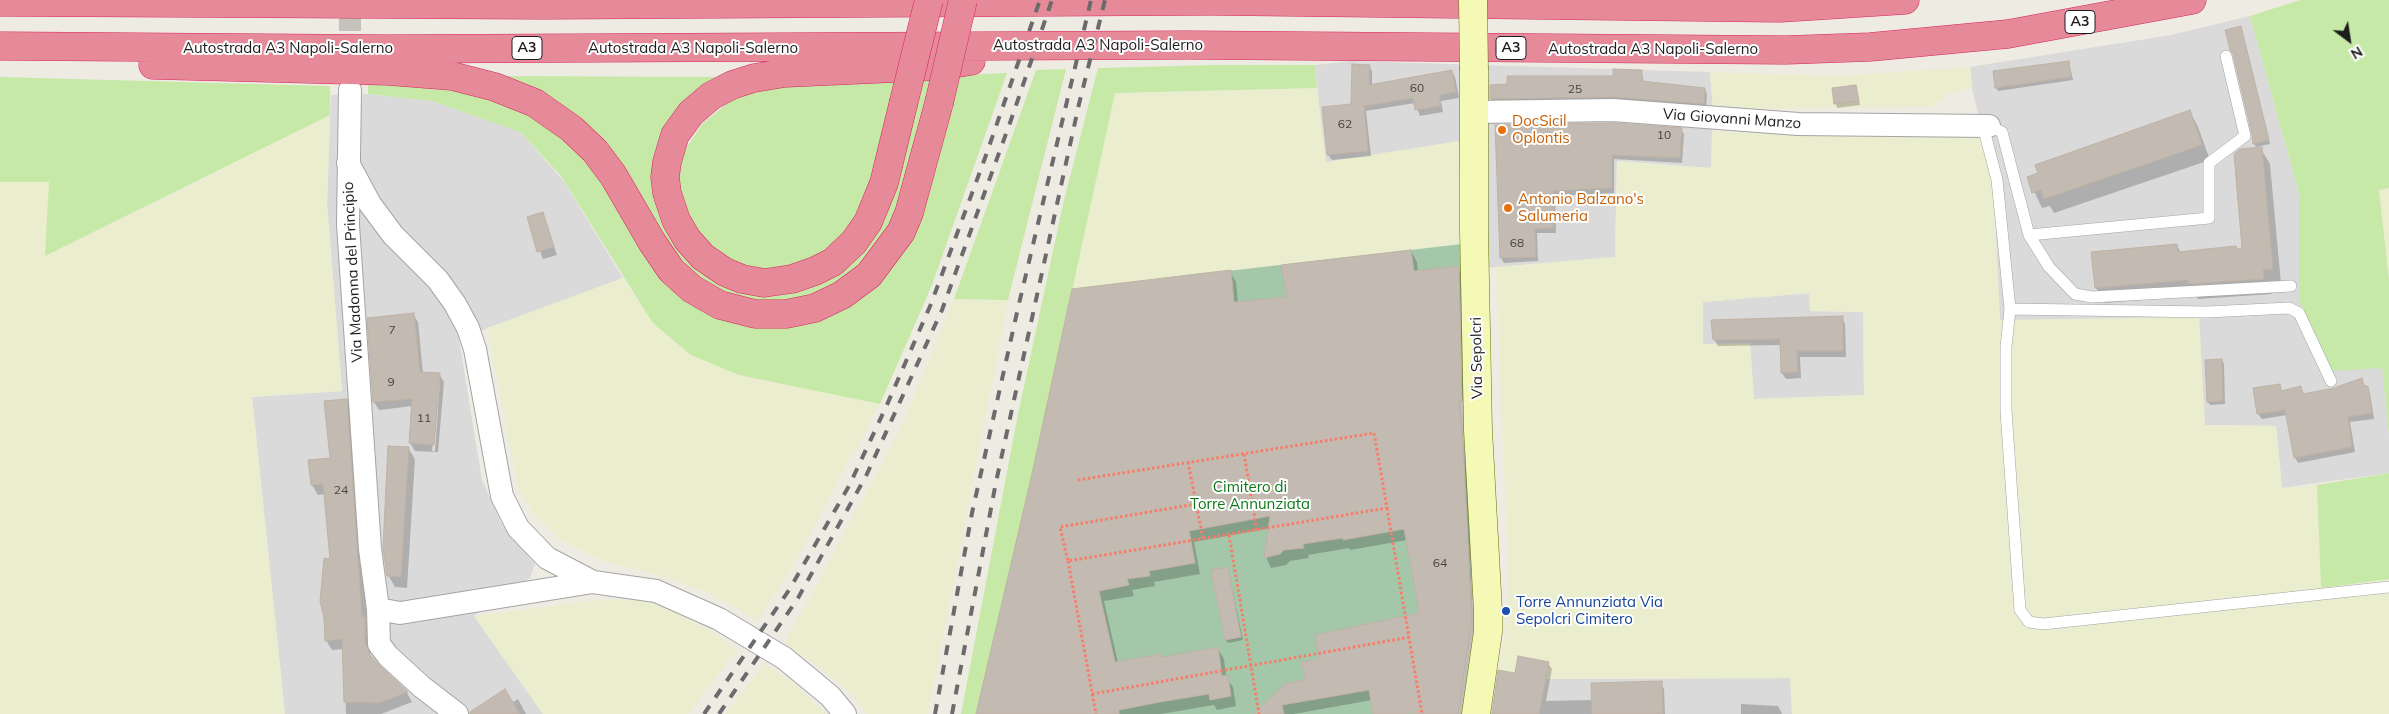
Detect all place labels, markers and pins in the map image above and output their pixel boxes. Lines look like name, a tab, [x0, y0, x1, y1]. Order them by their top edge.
place label: DocSicil Oplontis	[1512, 112, 1570, 147]
marker: DocSicil Oplontis	[1496, 124, 1508, 136]
place label: Antonio Balzano's Salumeria	[1518, 190, 1644, 225]
marker: Antonio Balzano's Salumeria	[1502, 202, 1514, 214]
place label: Torre Annunziata Via Sepolcri Cimitero	[1516, 593, 1663, 628]
marker: Torre Annunziata Via Sepolcri Cimitero	[1500, 605, 1512, 617]

